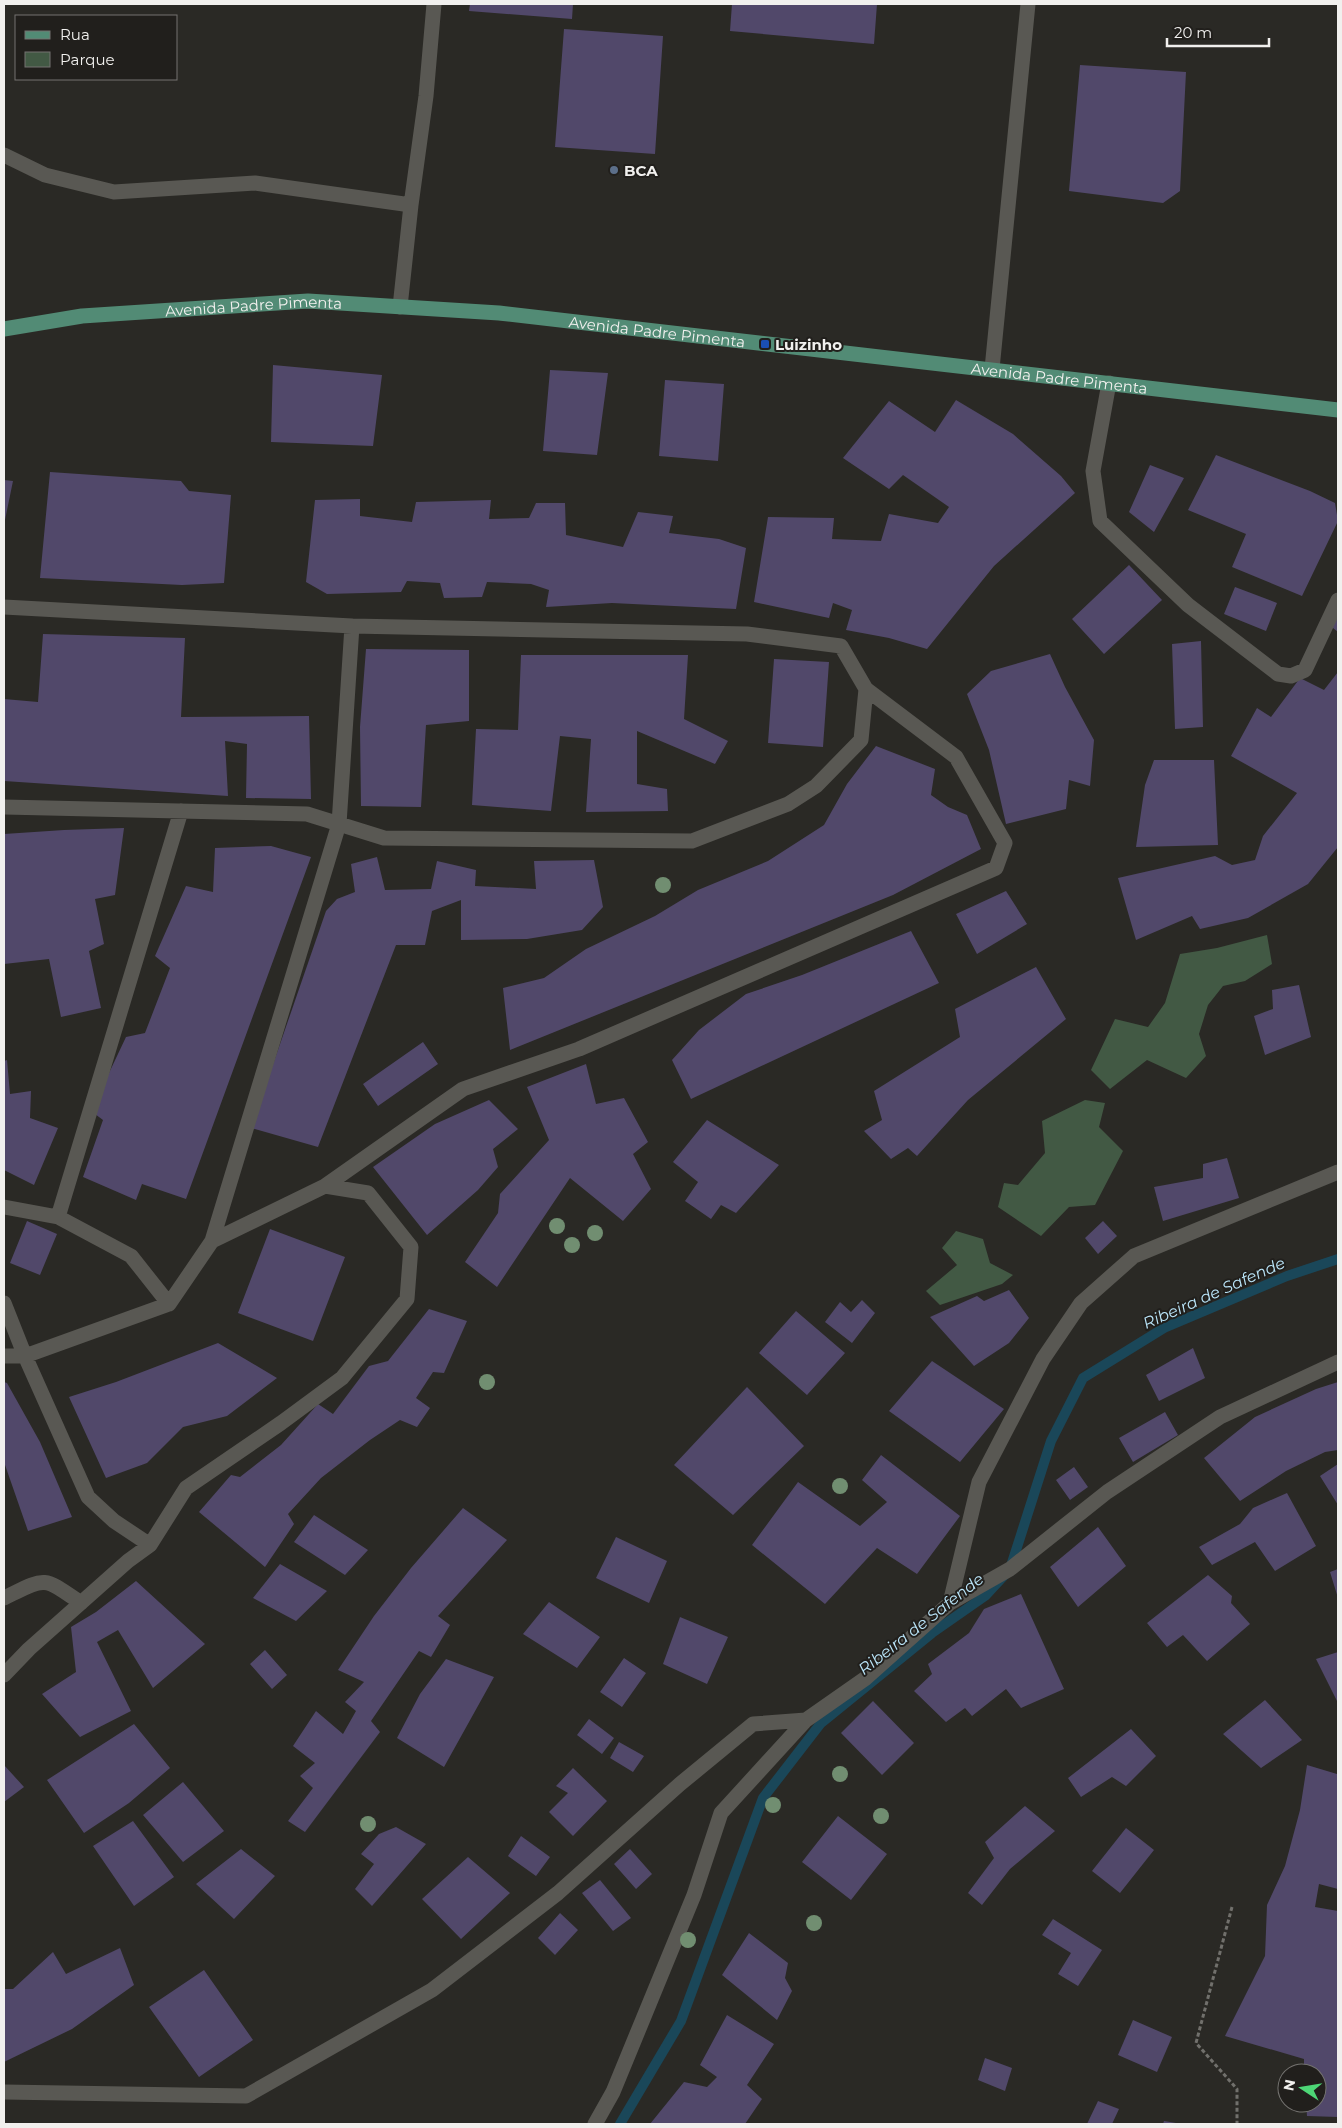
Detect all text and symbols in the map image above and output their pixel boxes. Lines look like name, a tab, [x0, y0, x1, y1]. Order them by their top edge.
legend	[15, 15, 178, 80]
scale bar	[1167, 15, 1270, 47]
text: 20 m	[1174, 23, 1212, 42]
text: Rua	[60, 25, 90, 44]
text: Parque	[60, 50, 115, 69]
place label: BCA	[624, 161, 658, 180]
marker: BCA	[608, 164, 620, 176]
street label: Avenida Padre Pimenta	[164, 291, 343, 320]
street label: Avenida Padre Pimenta	[568, 312, 746, 351]
place label: Luizinho	[775, 335, 842, 354]
marker: Luizinho	[759, 338, 771, 350]
street label: Avenida Padre Pimenta	[970, 358, 1149, 397]
water label: Ribeira de Safende	[1140, 1253, 1288, 1333]
water label: Ribeira de Safende	[855, 1569, 987, 1679]
north arrow	[1277, 2063, 1327, 2113]
text: N	[1279, 2078, 1299, 2093]

